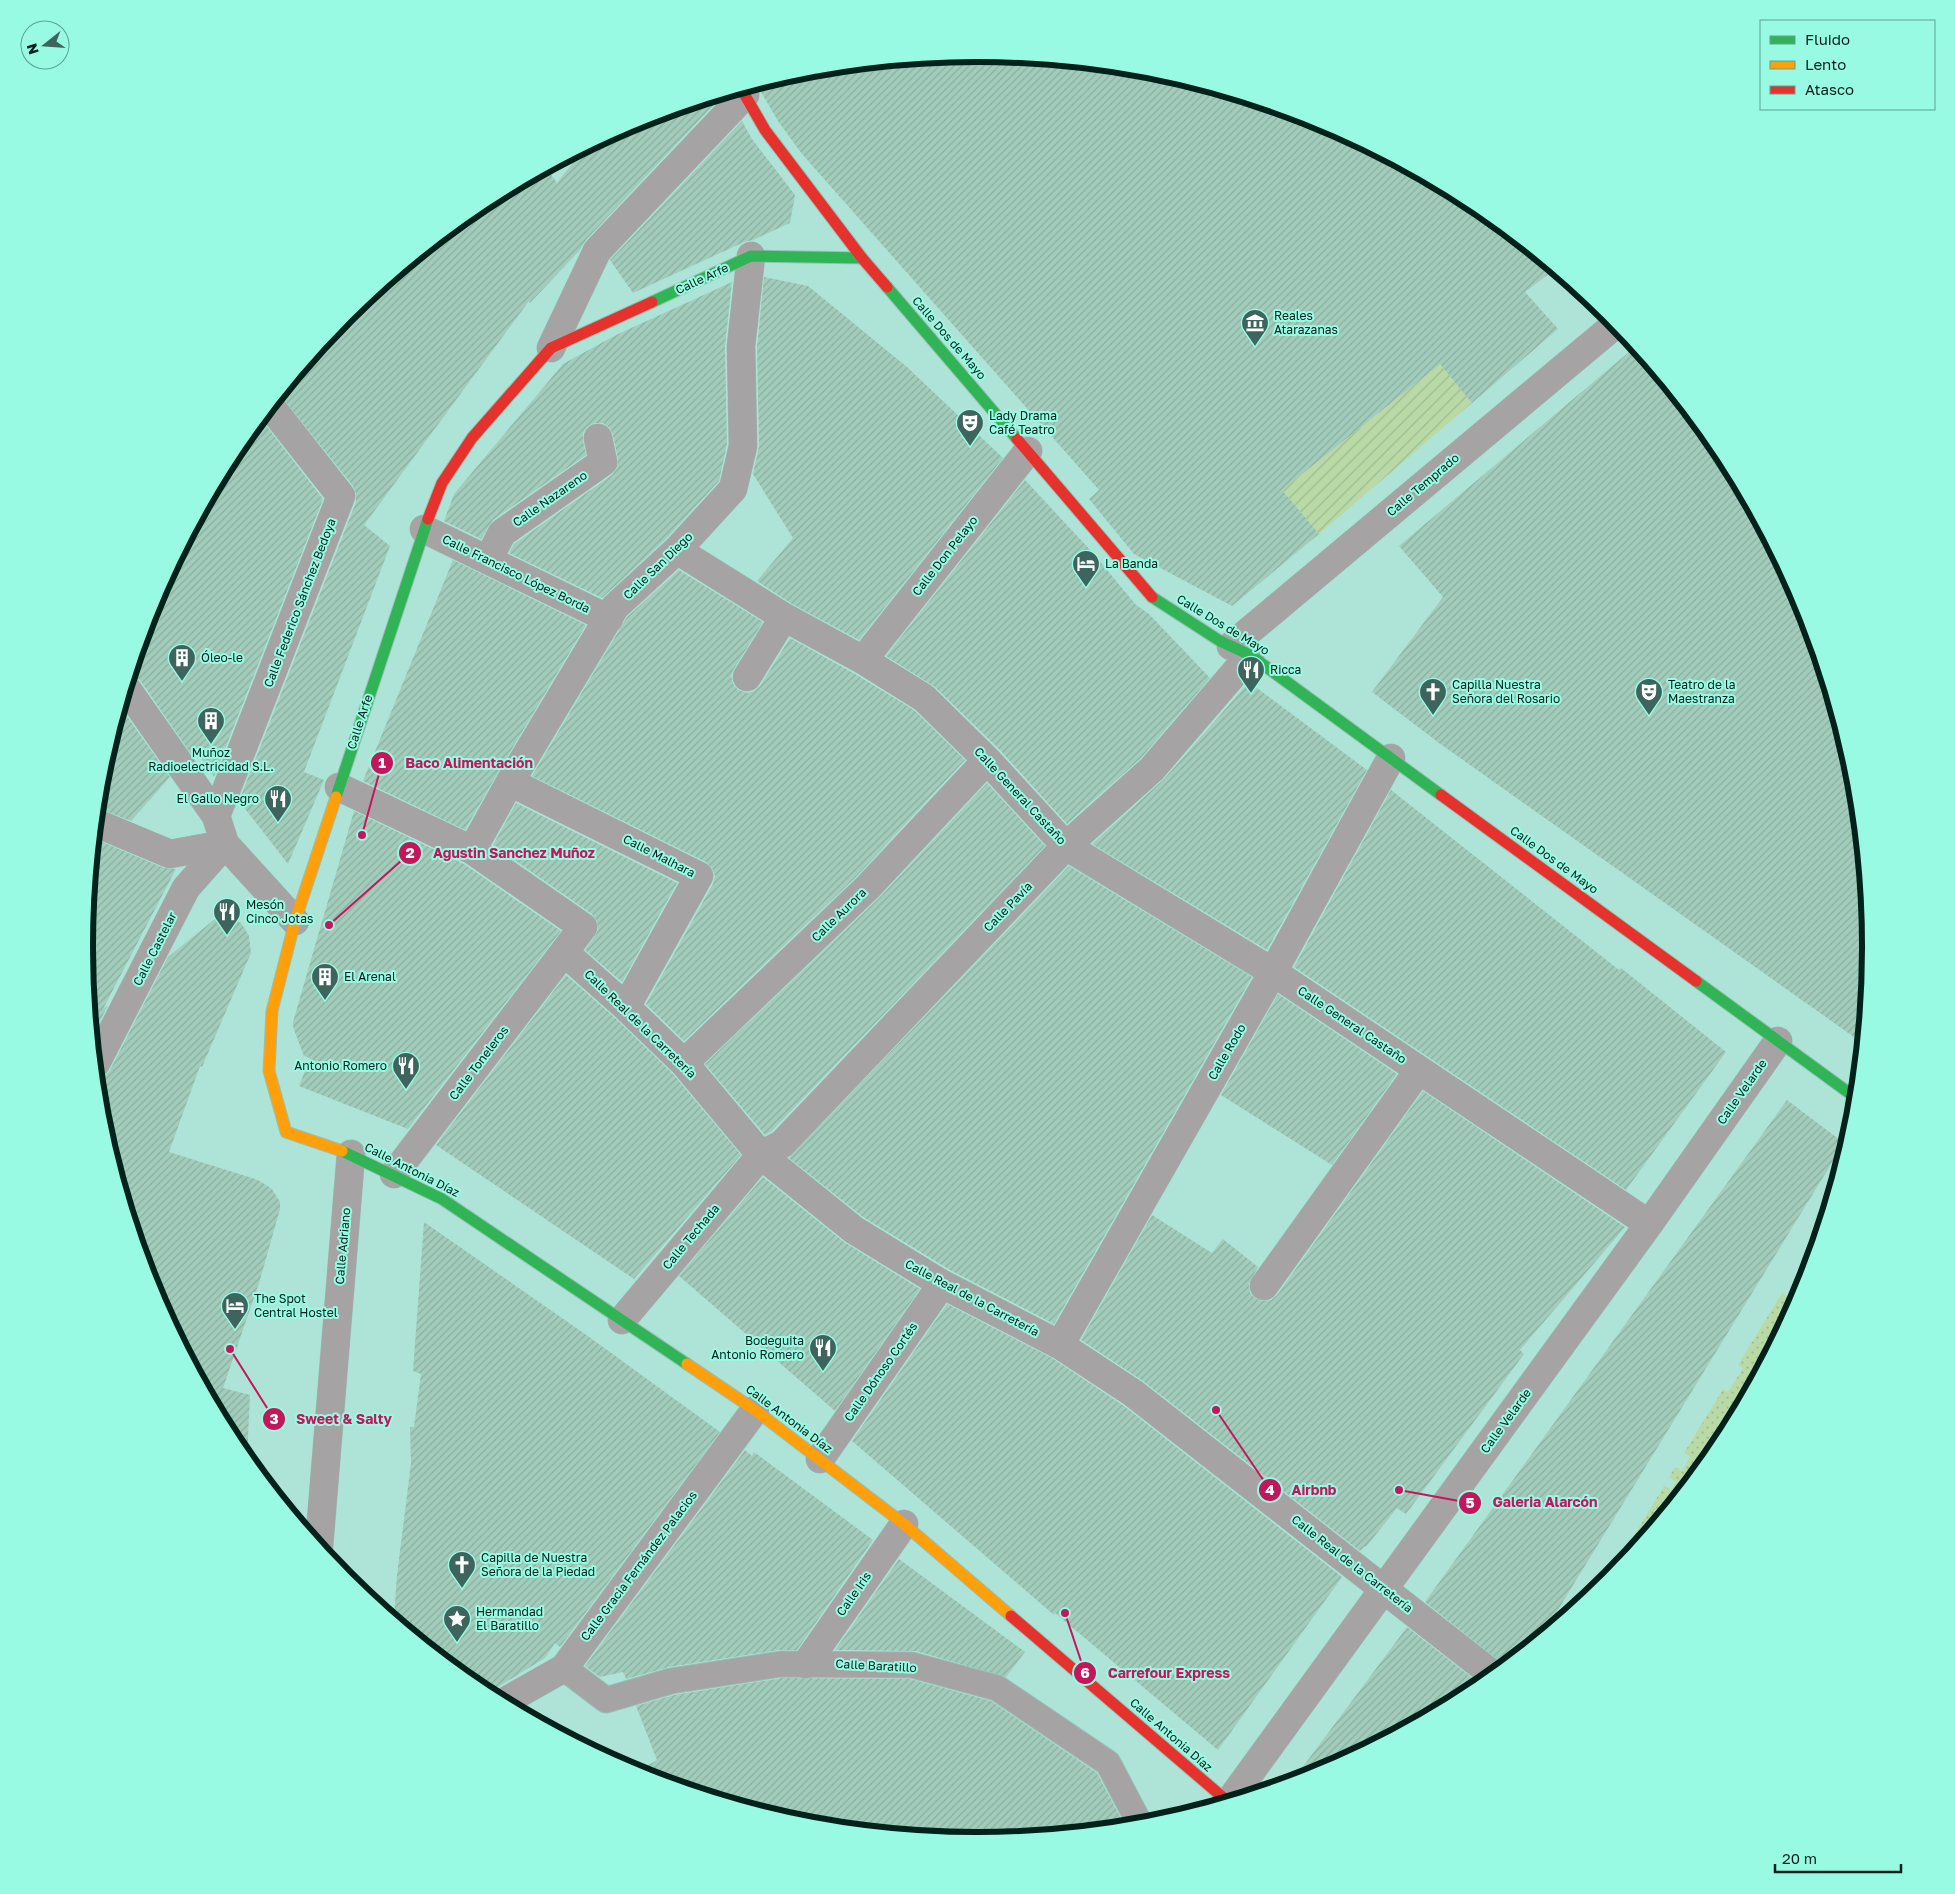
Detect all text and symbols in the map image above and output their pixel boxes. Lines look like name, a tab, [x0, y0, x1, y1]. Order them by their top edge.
north arrow	[20, 20, 70, 70]
legend	[1760, 20, 1935, 110]
text: Fluido	[1805, 30, 1850, 48]
text: N	[22, 41, 42, 57]
text: Lento	[1805, 55, 1846, 73]
text: Atasco	[1805, 80, 1854, 98]
street label: Calle Arfe	[673, 260, 731, 297]
street label: Calle Dos de Mayo	[909, 293, 990, 382]
museum icon: Reales Atarazanas	[1240, 308, 1270, 347]
place label: Reales Atarazanas	[1274, 308, 1338, 337]
theatre icon: Lady Drama Café Teatro	[955, 408, 985, 447]
place label: Lady Drama Café Teatro	[989, 408, 1057, 437]
street label: Calle Temprado	[1383, 450, 1462, 519]
street label: Calle Nazareno	[510, 467, 590, 530]
street label: Calle Don Pelayo	[909, 513, 980, 599]
street label: Calle Federico Sánchez Bedoya	[260, 516, 339, 689]
street label: Calle San Diego	[620, 529, 695, 602]
street label: Calle Francisco López Borda	[440, 531, 593, 616]
hotel icon: La Banda	[1071, 549, 1101, 588]
place label: La Banda	[1105, 556, 1158, 571]
street label: Calle Dos de Mayo	[1174, 591, 1272, 658]
building icon: Óleo-le	[167, 643, 197, 682]
place label: Óleo-le	[201, 650, 243, 665]
restaurant icon: Ricca	[1236, 655, 1266, 694]
place label: Ricca	[1270, 662, 1301, 677]
church icon: Capilla Nuestra Señora del Rosario	[1418, 677, 1448, 716]
place label: Capilla Nuestra Señora del Rosario	[1452, 677, 1560, 706]
theatre icon: Teatro de la Maestranza	[1634, 677, 1664, 716]
place label: Teatro de la Maestranza	[1668, 677, 1736, 706]
street label: Calle Arfe	[344, 693, 375, 751]
building icon: Muñoz Radioelectricidad S.L.	[196, 706, 226, 745]
street label: Calle General Castaño	[971, 744, 1069, 848]
place label: Muñoz Radioelectricidad S.L.	[148, 745, 274, 774]
callout: Baco Alimentación	[370, 749, 543, 778]
text: 1	[378, 753, 386, 771]
text: Baco Alimentación	[405, 754, 533, 771]
restaurant icon: El Gallo Negro	[263, 784, 293, 823]
place label: El Gallo Negro	[177, 791, 259, 806]
street label: Calle Dos de Mayo	[1507, 823, 1601, 897]
street label: Calle Malhara	[621, 831, 698, 880]
callout: Agustin Sanchez Muñoz	[398, 839, 605, 868]
text: 2	[405, 843, 415, 861]
text: Agustin Sanchez Muñoz	[433, 844, 595, 861]
street label: Calle Pavía	[980, 879, 1035, 935]
street label: Calle Aurora	[808, 885, 869, 945]
restaurant icon: Mesón Cinco Jotas	[212, 897, 242, 936]
place label: Mesón Cinco Jotas	[246, 897, 313, 926]
street label: Calle Castelar	[130, 909, 180, 988]
building icon: El Arenal	[310, 962, 340, 1001]
street label: Calle Real de la Carretería	[581, 966, 699, 1081]
place label: El Arenal	[344, 969, 396, 984]
street label: Calle General Castaño	[1295, 983, 1409, 1067]
street label: Calle Rodo	[1205, 1021, 1249, 1082]
street label: Calle Toneleros	[446, 1023, 511, 1103]
restaurant icon: Antonio Romero	[391, 1051, 421, 1090]
street label: Calle Velarde	[1714, 1056, 1770, 1127]
place label: Antonio Romero	[294, 1058, 387, 1073]
street label: Calle Antonia Díaz	[362, 1139, 462, 1200]
street label: Calle Techada	[659, 1201, 722, 1272]
street label: Calle Adriano	[332, 1207, 353, 1285]
street label: Calle Real de la Carretería	[903, 1256, 1042, 1339]
hotel icon: The Spot Central Hostel	[220, 1291, 250, 1330]
place label: The Spot Central Hostel	[254, 1291, 338, 1320]
street label: Calle Dónoso Cortés	[841, 1319, 920, 1424]
place label: Bodeguita Antonio Romero	[711, 1333, 804, 1362]
restaurant icon: Bodeguita Antonio Romero	[808, 1333, 838, 1372]
street label: Calle Antonia Díaz	[743, 1381, 836, 1456]
street label: Calle Velarde	[1477, 1385, 1534, 1456]
callout: Sweet & Salty	[262, 1405, 402, 1434]
text: 3	[269, 1409, 279, 1427]
text: Sweet & Salty	[296, 1410, 393, 1427]
callout: Airbnb	[1257, 1475, 1347, 1504]
text: 4	[1265, 1480, 1275, 1498]
text: Airbnb	[1292, 1481, 1337, 1498]
street label: Calle Gracia Fernández Palacios	[577, 1488, 700, 1644]
callout: Galeria Alarcón	[1458, 1488, 1608, 1517]
text: 5	[1465, 1493, 1475, 1511]
text: Galeria Alarcón	[1493, 1493, 1597, 1510]
street label: Calle Real de la Carretería	[1289, 1512, 1416, 1616]
church icon: Capilla de Nuestra Señora de la Piedad	[447, 1550, 477, 1589]
place label: Capilla de Nuestra Señora de la Piedad	[481, 1550, 595, 1579]
street label: Calle Iris	[833, 1569, 874, 1619]
place icon: Hermandad El Baratillo	[442, 1604, 472, 1643]
place label: Hermandad El Baratillo	[476, 1604, 543, 1633]
street label: Calle Baratillo	[835, 1656, 917, 1675]
callout: Carrefour Express	[1073, 1659, 1240, 1688]
text: 6	[1080, 1663, 1090, 1681]
text: Carrefour Express	[1108, 1664, 1230, 1681]
street label: Calle Antonia Díaz	[1127, 1695, 1216, 1775]
scale bar	[1775, 1842, 1901, 1874]
text: 20 m	[1782, 1849, 1817, 1867]

